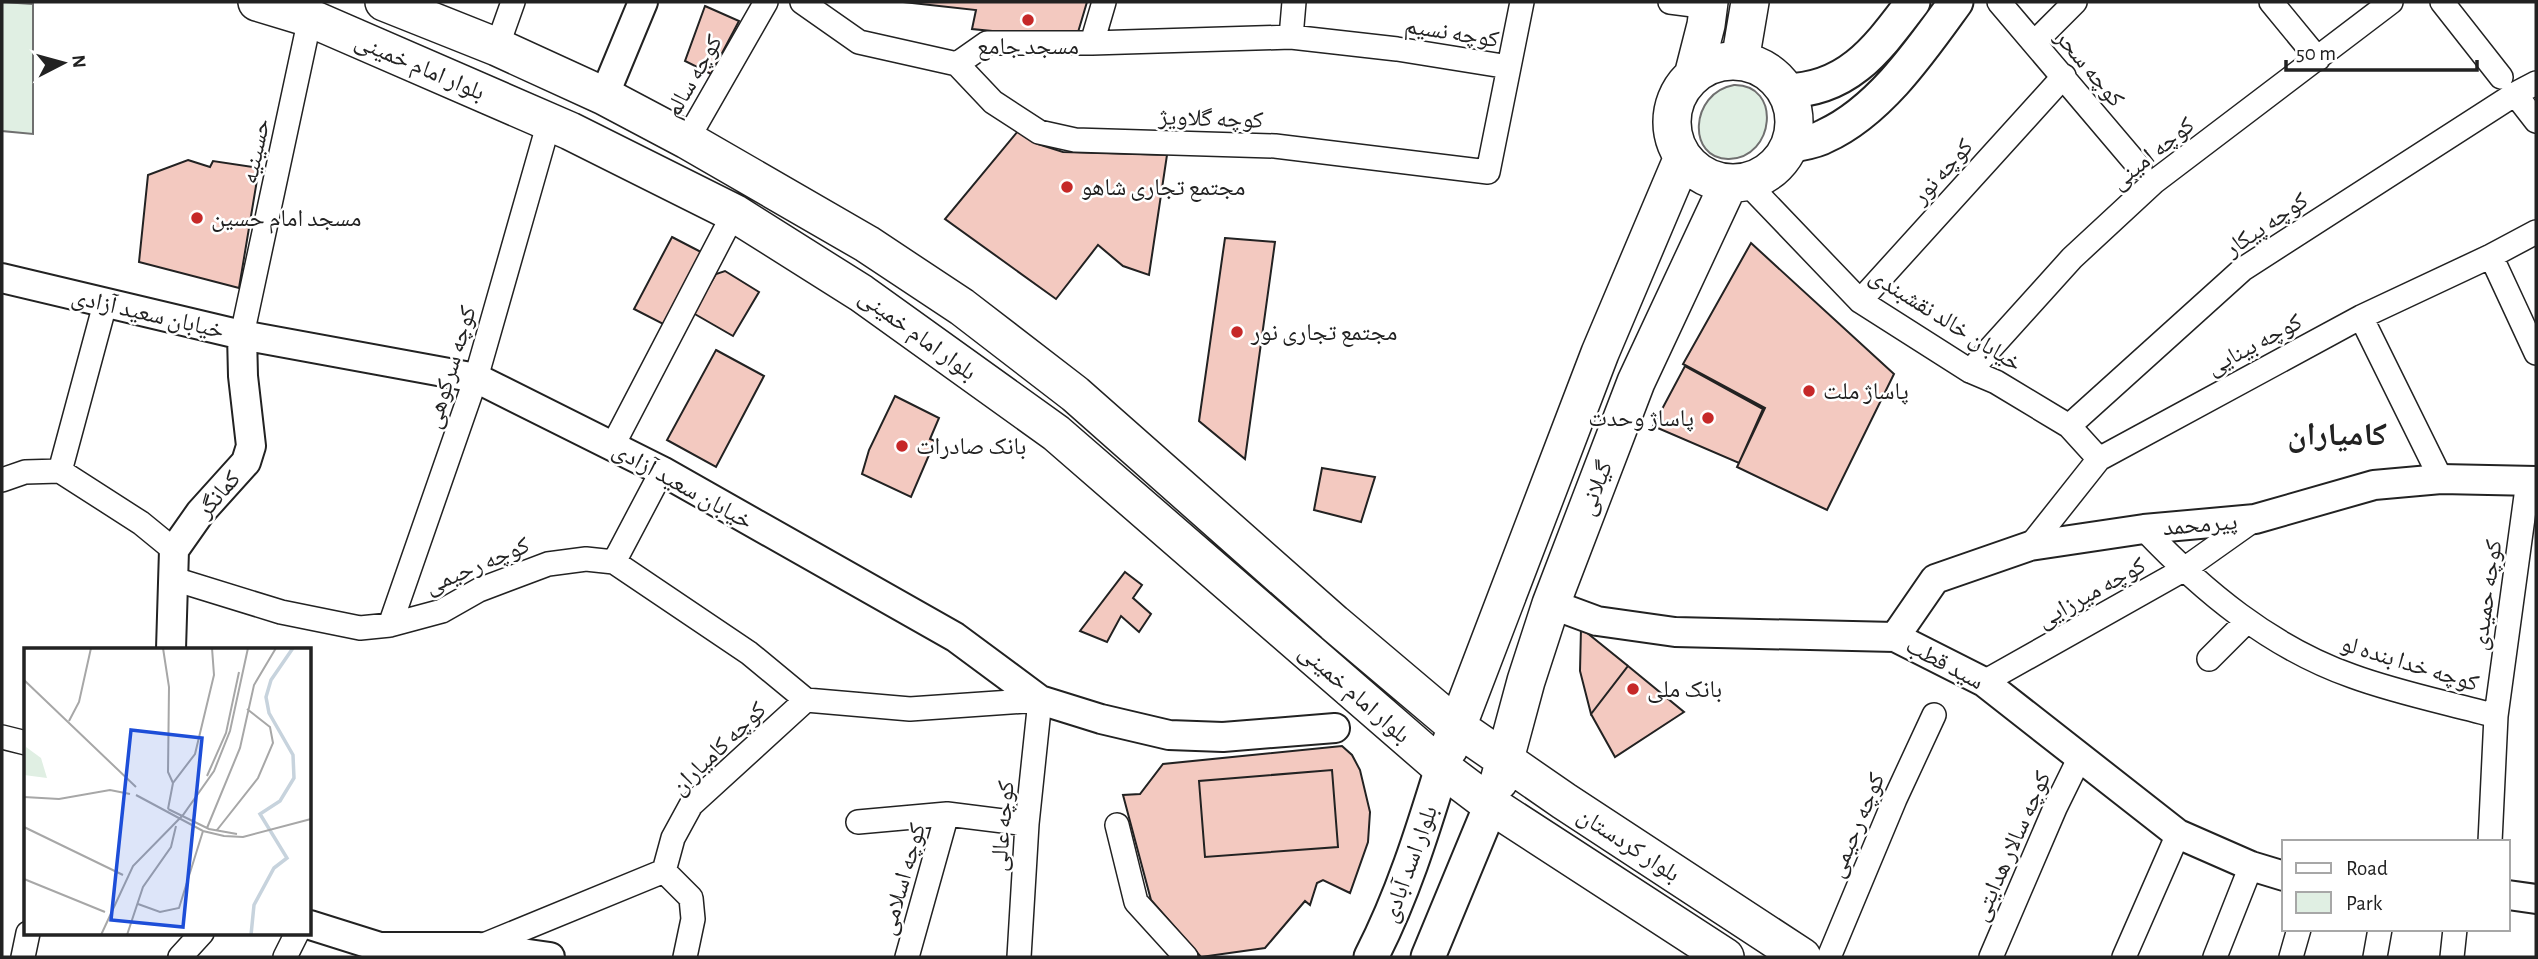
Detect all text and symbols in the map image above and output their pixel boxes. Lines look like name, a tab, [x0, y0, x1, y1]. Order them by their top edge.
marker: مسجد جامع	[1020, 12, 1036, 28]
street label: کوچه نسیم	[1403, 14, 1501, 55]
street label: کوچه سحر	[2049, 25, 2128, 112]
north arrow	[28, 28, 98, 98]
scale bar	[2286, 28, 2477, 72]
street label: بلوار امام خمینی	[350, 29, 488, 108]
street label: کوچه سالم	[661, 31, 730, 123]
place label: مسجد جامع	[977, 35, 1079, 61]
text: 50 m	[2296, 43, 2336, 64]
text: N	[68, 54, 89, 69]
street label: کوچه گلاویژ	[1157, 105, 1264, 133]
street label: کوچه امینی	[2106, 113, 2200, 195]
street label: حسینیه	[237, 116, 275, 186]
street label: کوچه نور	[1907, 134, 1978, 210]
place label: مجتمع تجاری شاهو	[1081, 176, 1246, 202]
marker: مجتمع تجاری شاهو	[1059, 179, 1075, 195]
street label: کوچه پیکار	[2220, 188, 2313, 263]
place label: مسجد امام حسین	[211, 207, 361, 234]
marker: مسجد امام حسین	[189, 210, 205, 226]
street label: خیابان خالد نقشبندی	[1865, 263, 2026, 377]
street label: خیابان سعید آزادی	[69, 284, 227, 344]
street label: بلوار امام خمینی	[853, 284, 980, 388]
street label: کوچه سرکوهی	[421, 303, 482, 432]
street label: کوچه بینایی	[2203, 310, 2307, 381]
place label: مجتمع تجاری نور	[1250, 321, 1397, 347]
marker: مجتمع تجاری نور	[1229, 324, 1245, 340]
place label: پاساژ ملت	[1823, 380, 1909, 405]
marker: پاساژ ملت	[1801, 383, 1817, 399]
place label: پاساژ وحدت	[1588, 407, 1694, 432]
marker: پاساژ وحدت	[1700, 410, 1716, 426]
district label: کامیاران	[2287, 419, 2387, 453]
place label: بانک صادرات	[916, 435, 1026, 460]
street label: خیابان سعید آزادی	[608, 437, 757, 535]
marker: بانک صادرات	[894, 438, 910, 454]
street label: گیلانی	[1575, 458, 1618, 519]
street label: کمانگر	[192, 467, 245, 523]
street label: پیرمحمد	[2162, 510, 2238, 541]
street label: کوچه رحیمی	[422, 533, 534, 600]
street label: کوچه حمیدی	[2467, 538, 2508, 652]
street label: کوچه میرزایی	[2033, 553, 2150, 633]
street label: کوچه خدا بنده لو	[2338, 632, 2481, 697]
street label: سید قطب	[1901, 633, 1987, 695]
street label: بلوار امام خمینی	[1292, 639, 1414, 750]
inset map	[24, 648, 312, 934]
place label: بانک ملی	[1647, 678, 1722, 703]
marker: بانک ملی	[1625, 681, 1641, 697]
street label: کوچه کامیاران	[666, 698, 772, 800]
street label: کوچه سالار هدایتی	[1968, 768, 2057, 925]
street label: کوچه رحیمی	[1824, 770, 1891, 881]
street label: کوچه عالی	[987, 780, 1020, 873]
street label: بلوار اسد آبادی	[1377, 802, 1443, 926]
street label: بلوار کردستان	[1572, 803, 1684, 888]
street label: کوچه اسلامی	[876, 821, 931, 938]
legend	[2282, 840, 2510, 931]
text: Road	[2346, 858, 2388, 879]
text: Park	[2346, 893, 2383, 914]

